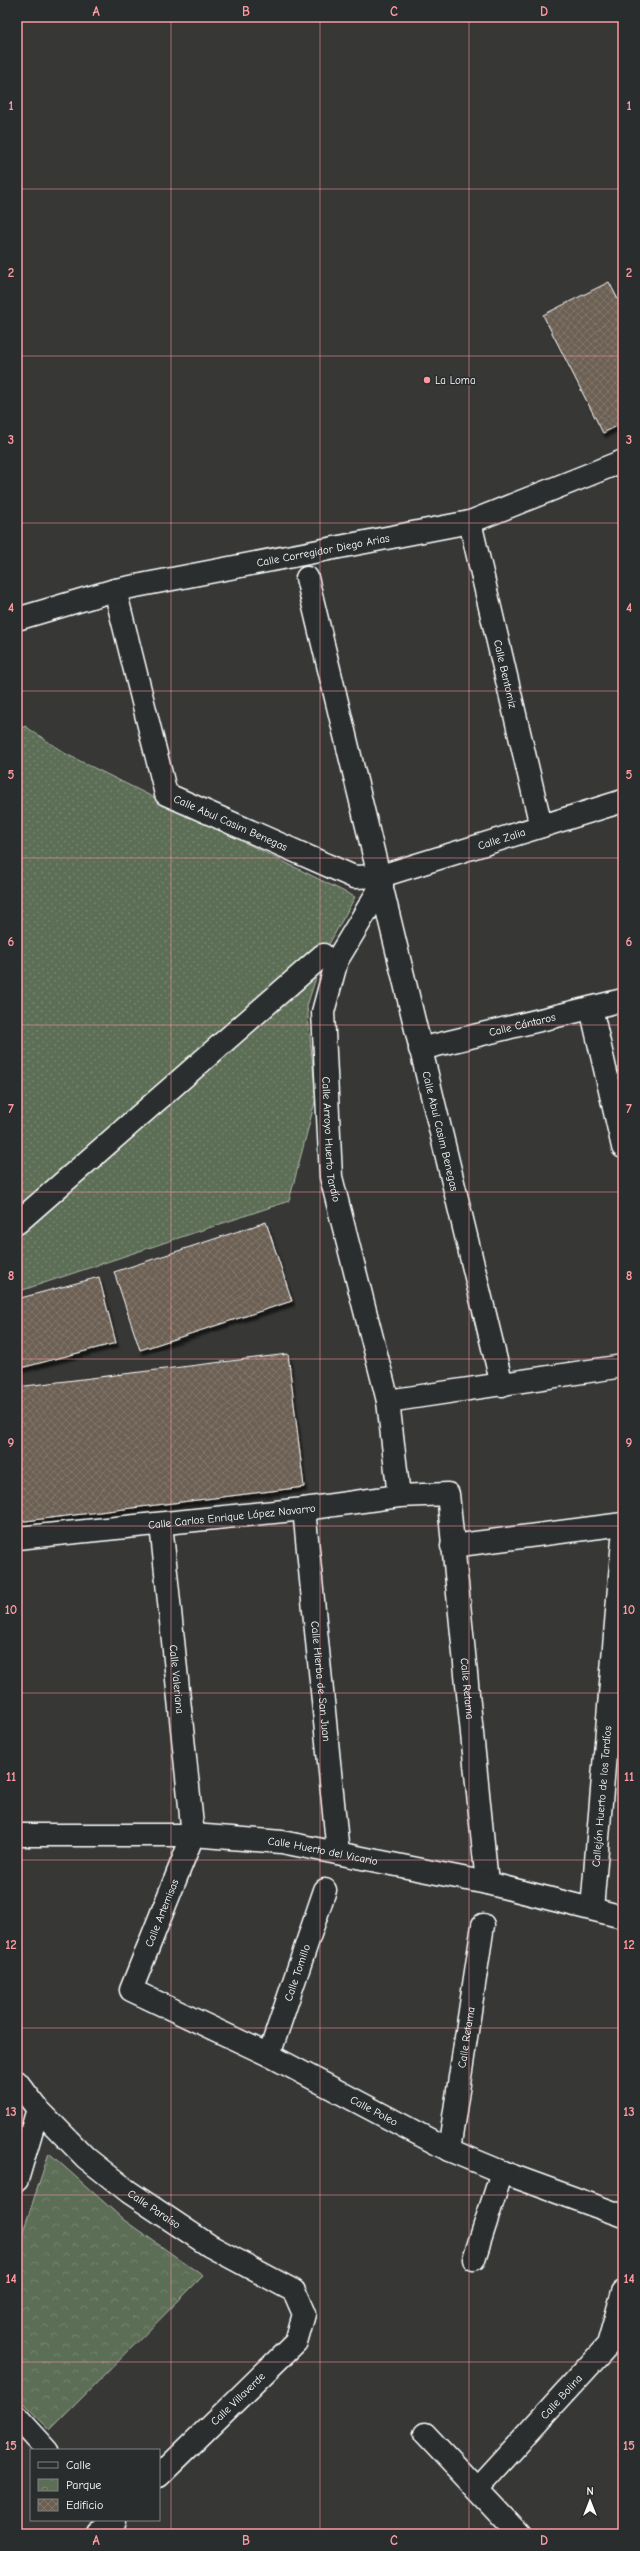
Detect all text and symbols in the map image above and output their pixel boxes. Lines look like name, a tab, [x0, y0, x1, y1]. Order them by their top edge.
text: A	[92, 4, 100, 19]
text: B	[242, 4, 250, 19]
text: C	[390, 4, 398, 19]
text: D	[540, 4, 548, 19]
text: 1	[8, 98, 14, 113]
text: 1	[626, 98, 632, 113]
text: 2	[8, 265, 14, 280]
text: 2	[626, 265, 632, 280]
place label: La Loma	[435, 374, 476, 387]
marker: La Loma	[422, 375, 432, 385]
text: 3	[8, 432, 14, 447]
text: 3	[626, 432, 632, 447]
street label: Calle Corregidor Diego Arias	[255, 531, 391, 569]
text: 4	[8, 600, 14, 615]
text: 4	[626, 600, 632, 615]
street label: Calle Bentomiz	[491, 638, 520, 710]
text: 5	[8, 767, 15, 782]
text: 5	[626, 767, 633, 782]
street label: Calle Abul Casim Benegas	[172, 792, 290, 854]
street label: Calle Zalia	[476, 825, 527, 852]
text: 6	[8, 934, 15, 949]
text: 6	[626, 934, 633, 949]
street label: Calle Cántaros	[487, 1010, 557, 1039]
street label: Calle Abul Casim Benegas	[420, 1070, 461, 1193]
street label: Calle Arroyo Huerto Tardío	[320, 1076, 344, 1203]
text: 7	[8, 1101, 14, 1116]
text: 7	[626, 1101, 632, 1116]
text: 8	[8, 1268, 14, 1283]
text: 8	[626, 1268, 632, 1283]
text: 9	[8, 1435, 15, 1450]
text: 9	[626, 1435, 633, 1450]
street label: Calle Carlos Enrique López Navarro	[148, 1501, 317, 1531]
text: 10	[5, 1602, 17, 1617]
text: 10	[623, 1602, 635, 1617]
street label: Calle Hierba de San Juan	[309, 1620, 333, 1742]
street label: Calle Valeriana	[167, 1644, 187, 1715]
street label: Calle Retama	[458, 1657, 477, 1720]
street label: Callejón Huerto de los Tardíos	[589, 1725, 614, 1867]
text: 11	[6, 1769, 16, 1784]
text: 11	[624, 1769, 634, 1784]
street label: Calle Huerto del Vicario	[267, 1834, 379, 1868]
street label: Calle Artemisas	[143, 1877, 182, 1949]
text: 12	[5, 1937, 17, 1952]
text: 12	[623, 1937, 635, 1952]
street label: Calle Tomillo	[281, 1942, 313, 2003]
street label: Calle Retama	[455, 2006, 477, 2069]
street label: Calle Poleo	[348, 2093, 400, 2128]
text: 13	[5, 2104, 17, 2119]
text: 13	[623, 2104, 635, 2119]
street label: Calle Paraíso	[125, 2187, 183, 2231]
text: 14	[5, 2271, 17, 2286]
text: 14	[623, 2271, 635, 2286]
street label: Calle Villaverde	[208, 2369, 268, 2428]
street label: Calle Bolina	[538, 2372, 585, 2422]
text: 15	[5, 2438, 17, 2453]
text: 15	[623, 2438, 635, 2453]
legend	[30, 2449, 160, 2521]
text: Calle	[66, 2458, 91, 2472]
text: Parque	[66, 2478, 101, 2492]
north arrow	[570, 2481, 610, 2521]
text: N	[586, 2485, 594, 2498]
text: Edificio	[66, 2498, 103, 2512]
text: A	[92, 2533, 100, 2548]
text: B	[242, 2533, 250, 2548]
text: C	[390, 2533, 398, 2548]
text: D	[540, 2533, 548, 2548]

